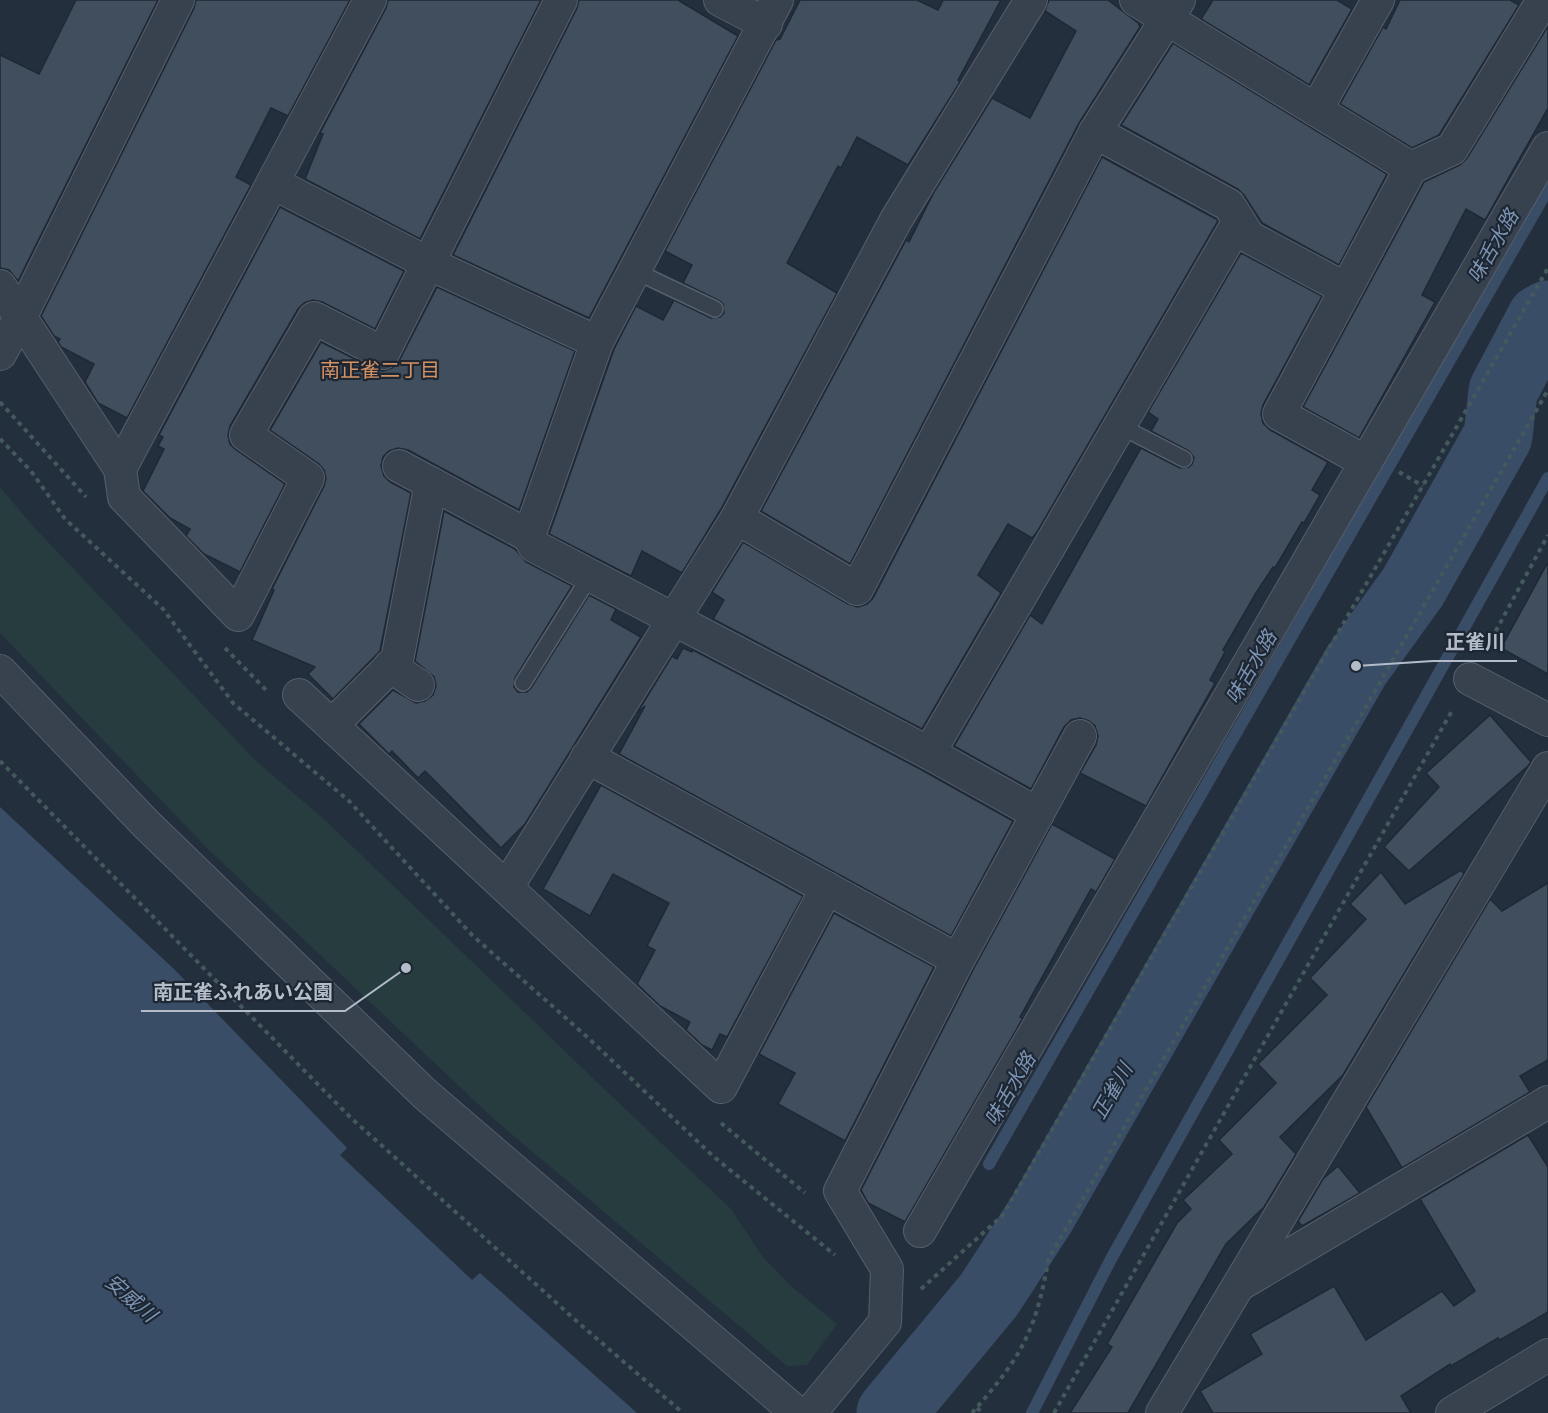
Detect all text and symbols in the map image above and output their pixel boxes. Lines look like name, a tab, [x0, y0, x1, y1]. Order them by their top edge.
water label: 味舌水路	[1463, 204, 1524, 287]
district label: 南正雀二丁目	[320, 358, 440, 382]
callout: 正雀川	[1433, 623, 1517, 661]
water label: 味舌水路	[1221, 625, 1282, 708]
text: 正雀川	[1445, 630, 1505, 654]
callout: 南正雀ふれあい公園	[141, 973, 345, 1011]
text: 南正雀ふれあい公園	[153, 980, 333, 1004]
water label: 味舌水路	[980, 1047, 1041, 1130]
water label: 正雀川	[1087, 1057, 1138, 1123]
water label: 安威川	[100, 1269, 163, 1328]

